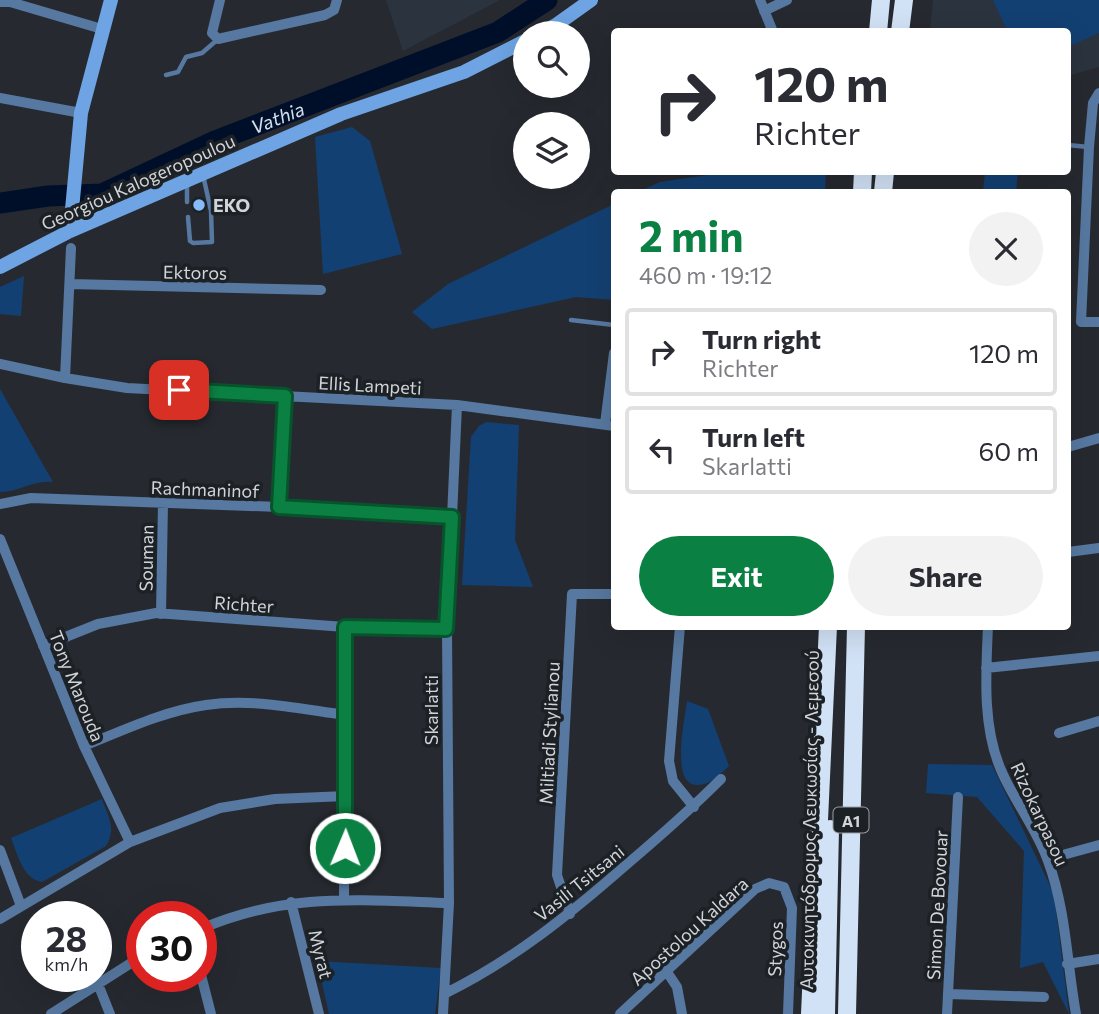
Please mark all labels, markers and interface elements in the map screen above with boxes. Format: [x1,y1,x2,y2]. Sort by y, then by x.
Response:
map controls [513,21,590,189]
button: search [513,21,590,98]
text: 120 m [754,52,888,112]
icon: right [639,56,730,147]
water label: Vathia [247,96,307,138]
button: layers [513,112,590,189]
text: Richter [754,112,860,152]
street label: Georgiou Kalogeropoulou [38,129,238,235]
place label: EKO [213,194,250,216]
marker: EKO [191,197,207,213]
text: 2 min [639,209,744,261]
button: close [969,212,1043,286]
street label: Ektoros [163,260,227,284]
text: 460 m · 19:12 [639,261,772,289]
text: Turn right [702,323,821,354]
icon: right [643,333,681,371]
text: 120 m [969,337,1039,368]
text: Richter [702,354,778,382]
pin [149,360,209,420]
icon: arrive [160,371,198,409]
street label: Ellis Lampeti [318,371,422,399]
text: Turn left [702,421,805,452]
icon: left [643,431,681,469]
text: 60 m [979,435,1039,466]
text: Skarlatti [702,452,792,480]
street label: Rachmaninof [150,476,261,502]
street label: Souman [134,524,158,592]
button: Exit [639,536,834,616]
button: Share [848,536,1043,616]
street label: Richter [213,591,275,617]
street label: Tony Marouda [45,627,109,745]
street label: Αυτοκινητόδρομος Λευκωσίας - Λεμεσού [795,650,823,990]
street label: Miltiadi Stylianou [534,661,564,805]
street label: Skarlatti [420,675,442,745]
street label: Rizokarpasou [1006,759,1074,869]
road number: A1 [834,807,868,832]
position arrow [308,811,382,885]
street label: Simon De Bovouar [922,830,952,980]
street label: Vasili Tsitsani [530,840,628,926]
street label: Apostolou Kaldara [626,872,752,990]
speed limit sign: 30 [126,901,217,992]
text: 28 [46,916,87,959]
street label: Stygos [763,921,787,977]
street label: Myrat [304,927,338,981]
text: km/h [45,953,88,975]

